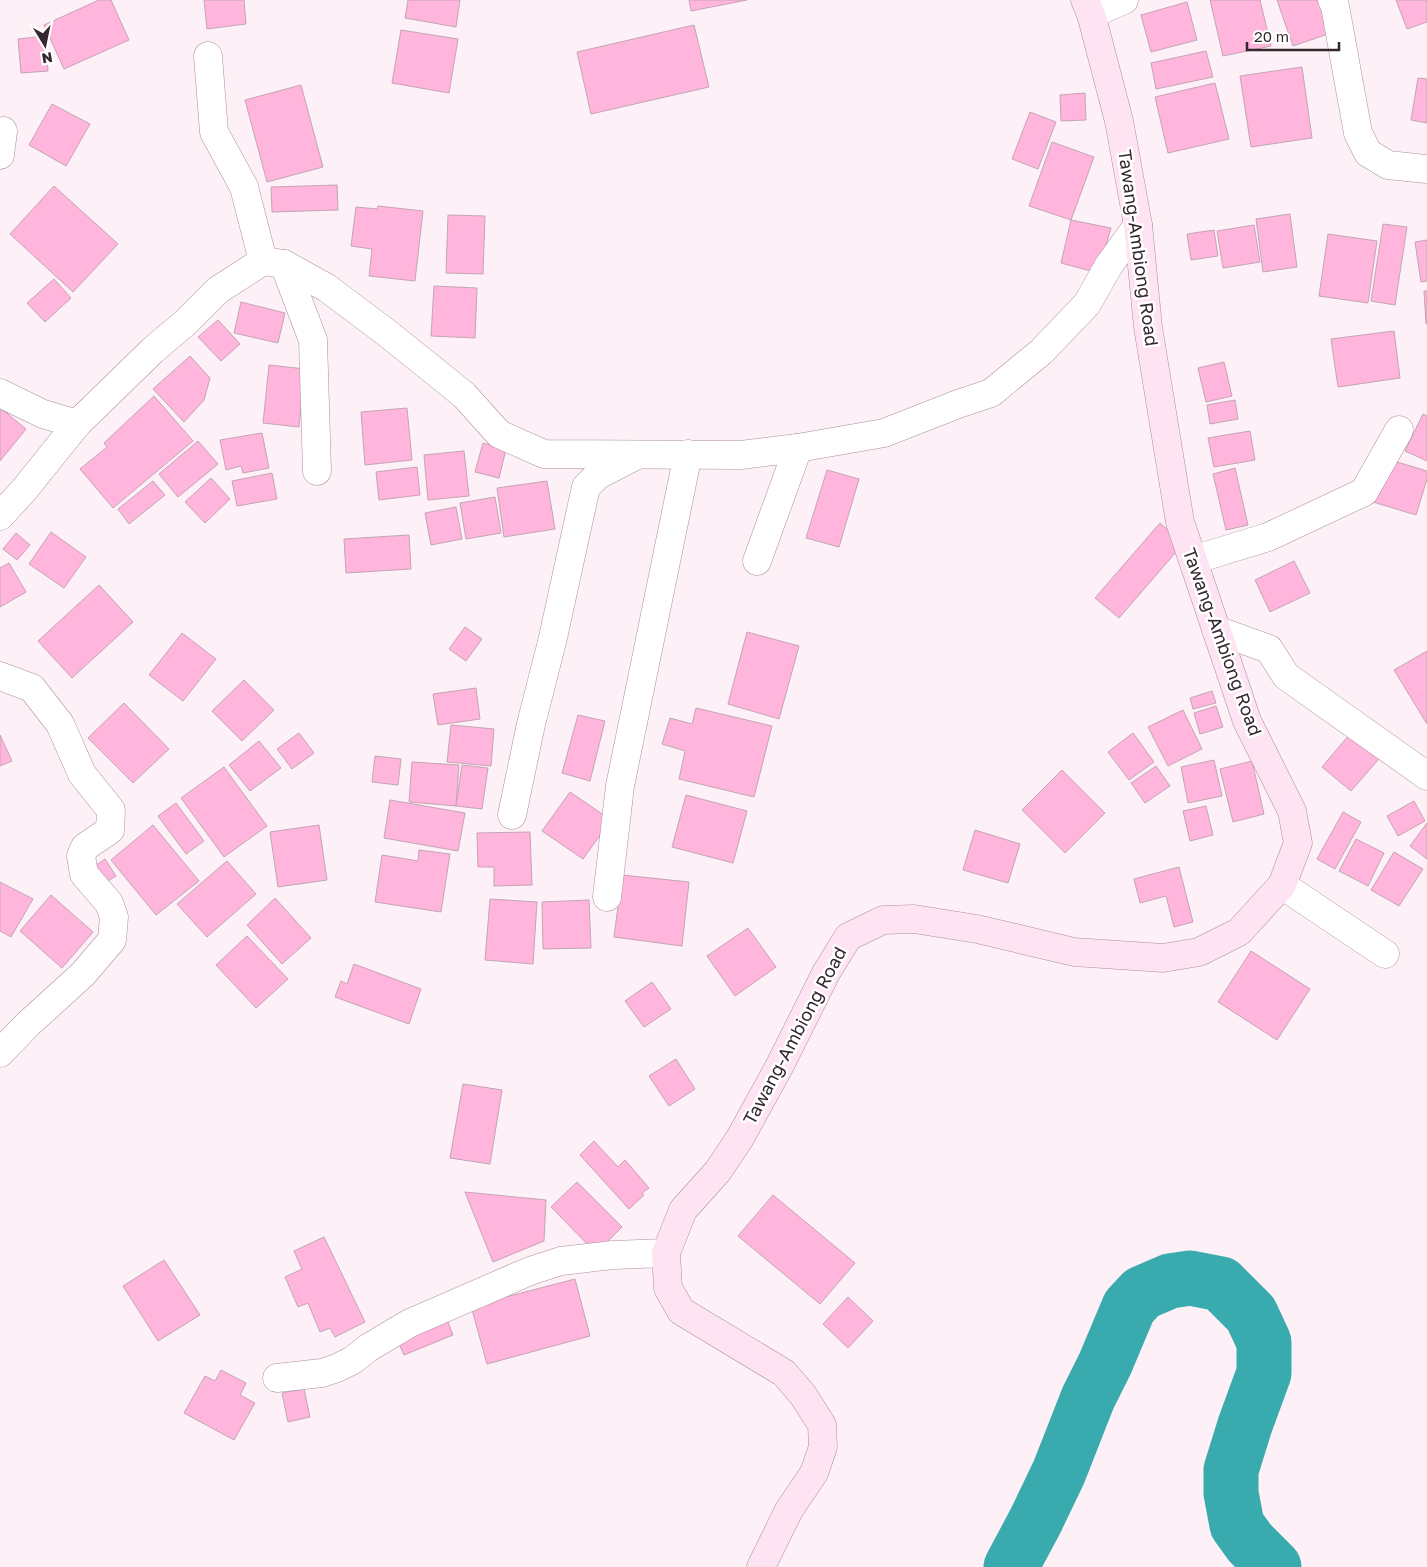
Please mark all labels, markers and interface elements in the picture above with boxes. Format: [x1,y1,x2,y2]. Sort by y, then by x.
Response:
north arrow [20,20,70,70]
scale bar [1247,20,1340,52]
text: 20 m [1254,27,1289,45]
text: N [41,49,54,68]
street label: Tawang-Ambiong Road [1114,148,1164,348]
street label: Tawang-Ambiong Road [1179,545,1267,739]
street label: Tawang-Ambiong Road [738,943,850,1128]

